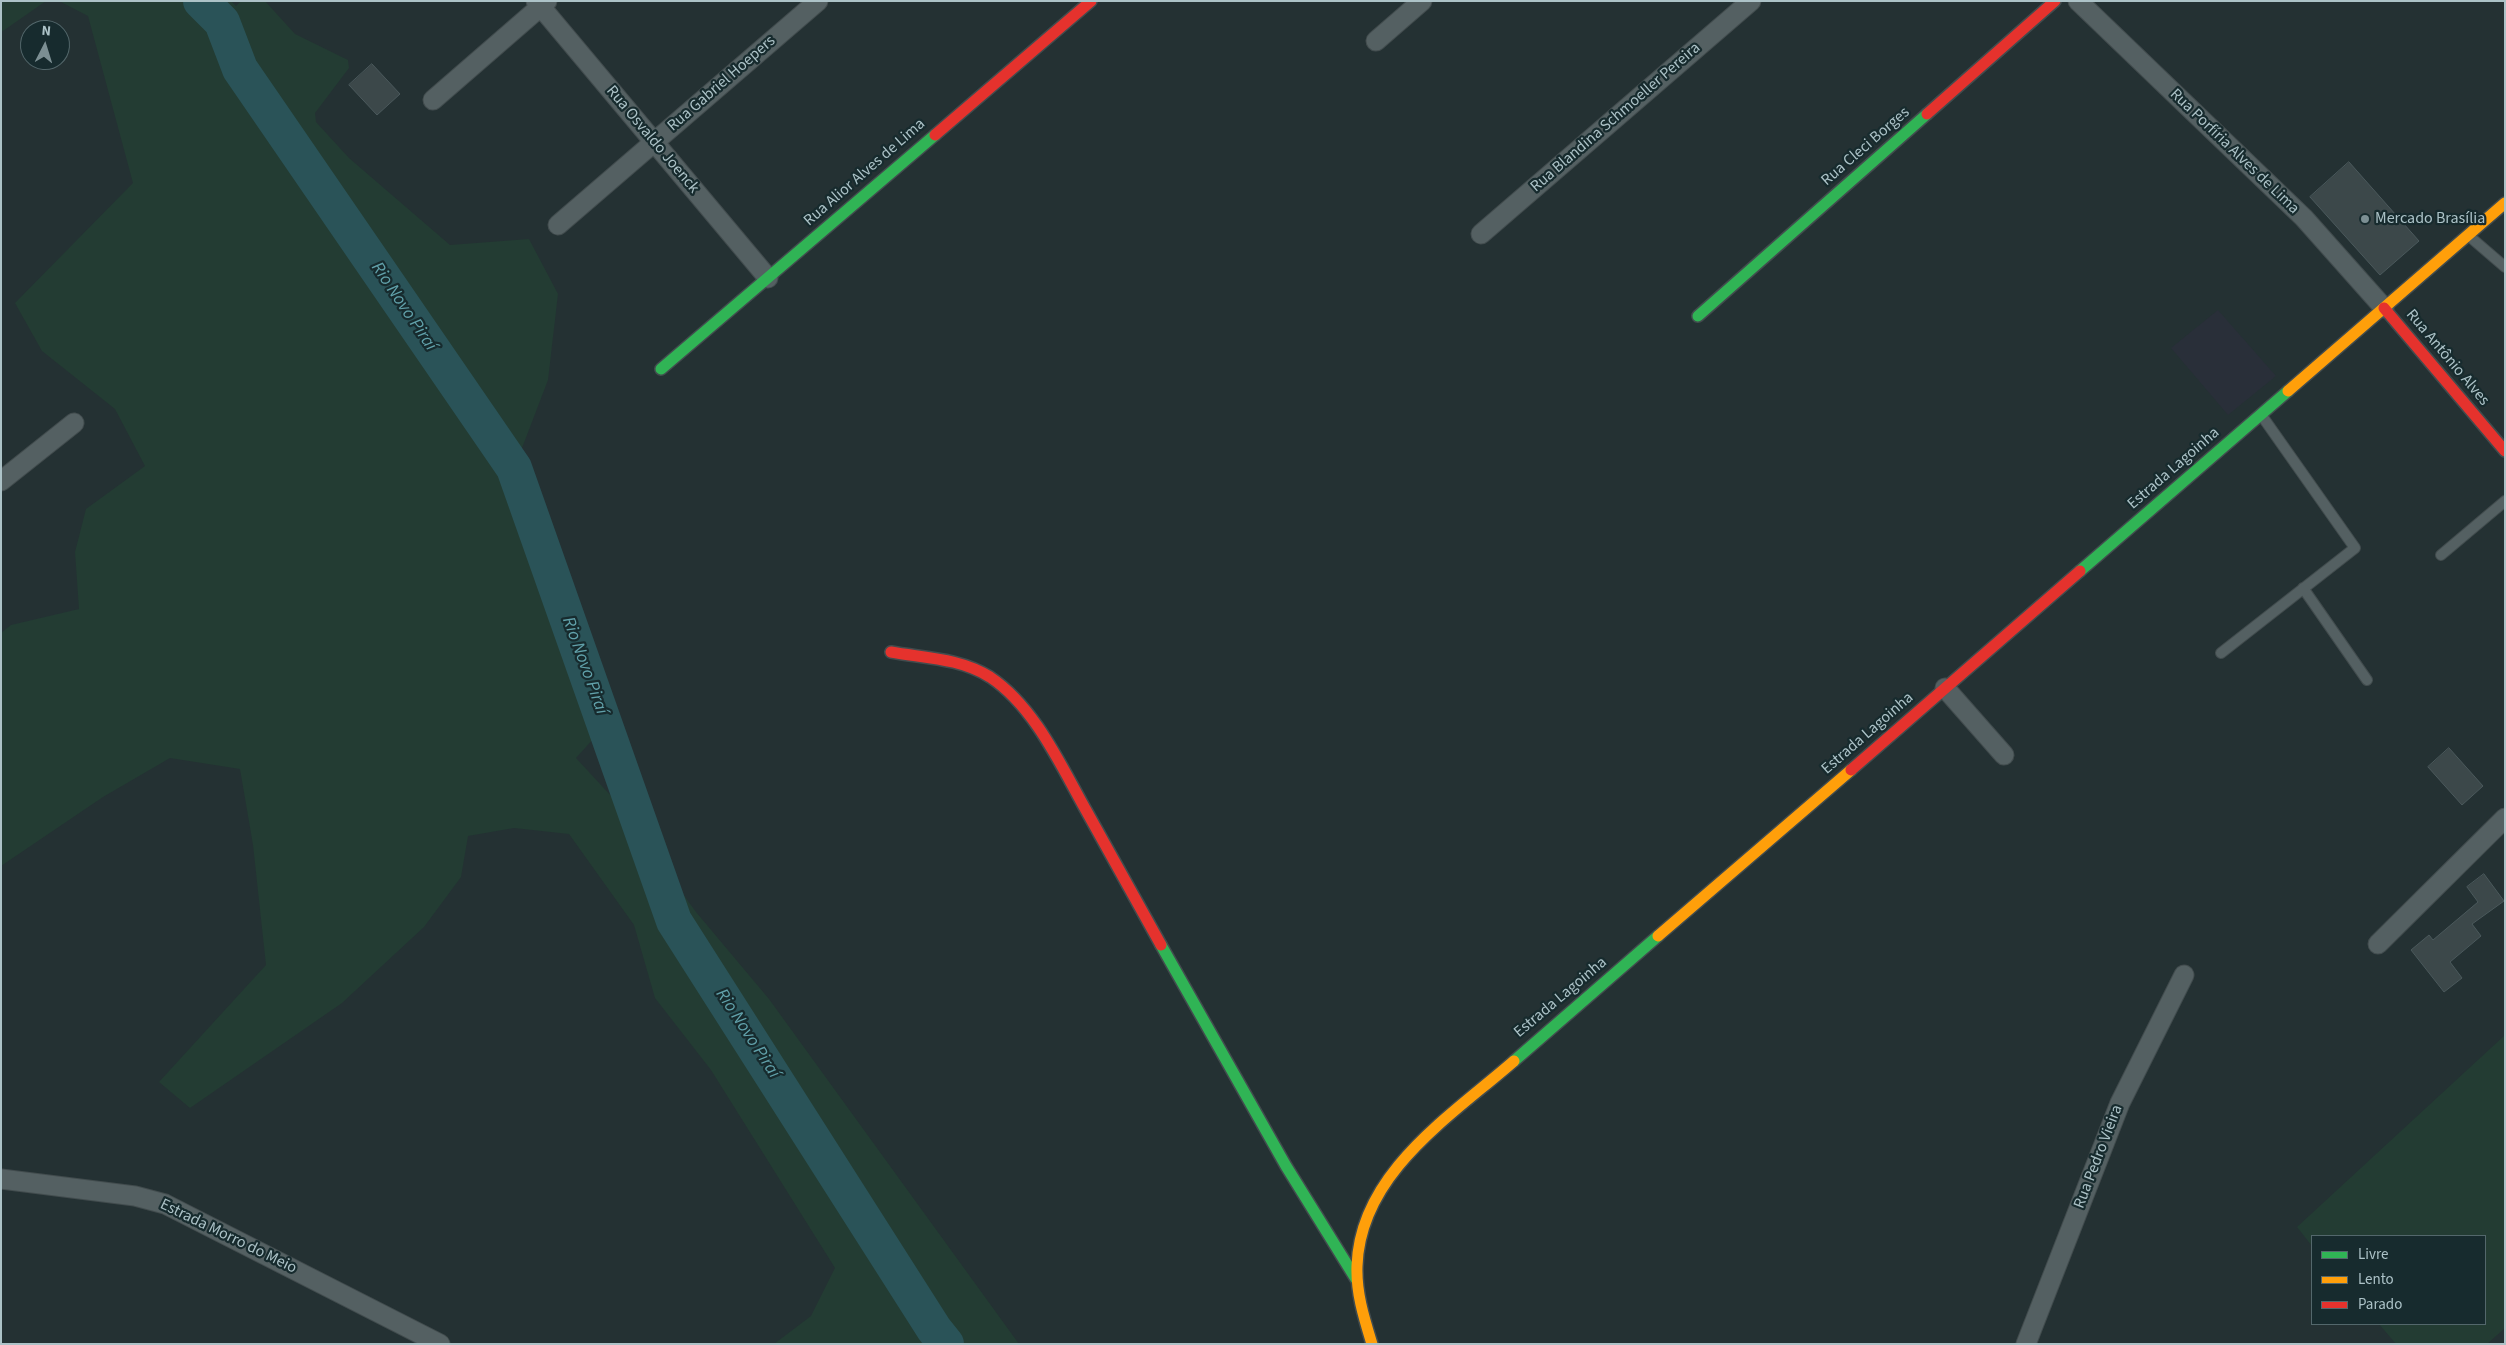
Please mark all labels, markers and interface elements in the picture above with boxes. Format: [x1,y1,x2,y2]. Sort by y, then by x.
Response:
north arrow [20,20,70,70]
text: N [41,21,52,41]
street label: Rua Gabriel Hoepers [664,32,780,136]
street label: Rua Blandina Schmoeller Pereira [1527,39,1705,197]
street label: Rua Osvaldo Joenck [601,82,703,198]
street label: Rua Porfíria Alves de Lima [2165,85,2303,219]
street label: Rua Cleci Borges [1818,103,1914,191]
street label: Rua Alior Alves de Lima [800,115,930,231]
place label: Mercado Brasília [2375,209,2485,229]
marker: Mercado Brasília [2359,213,2371,225]
water label: Rio Novo Piraí [365,259,441,355]
street label: Rua Antônio Alves [2401,306,2493,410]
street label: Estrada Lagoinha [2124,424,2224,514]
water label: Rio Novo Piraí [556,614,612,718]
street label: Estrada Lagoinha [1818,689,1918,779]
street label: Estrada Lagoinha [1511,954,1611,1042]
water label: Rio Novo Piraí [710,985,784,1083]
street label: Rua Pedro Vieira [2070,1103,2128,1211]
street label: Estrada Morro do Meio [157,1196,299,1278]
legend [2311,1235,2486,1325]
text: Livre [2358,1244,2388,1265]
text: Lento [2358,1269,2394,1290]
text: Parado [2358,1294,2402,1315]

